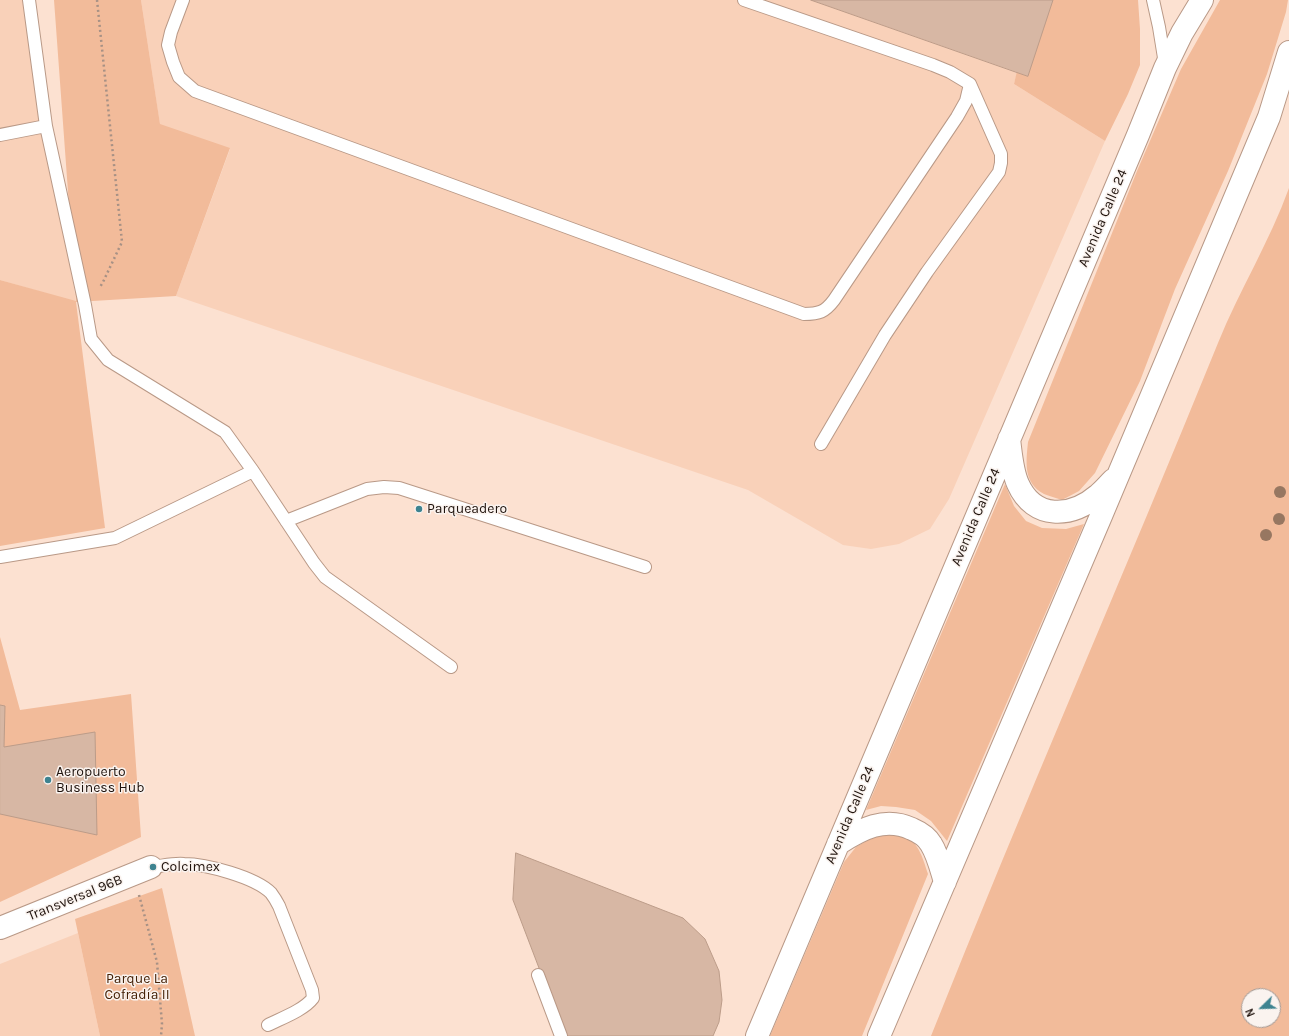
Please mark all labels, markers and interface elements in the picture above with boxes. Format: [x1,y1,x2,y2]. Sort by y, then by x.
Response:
street label: Avenida Calle 24 [1075,167,1131,269]
street label: Avenida Calle 24 [948,466,1004,568]
place label: Parqueadero [427,501,507,517]
marker: Parqueadero [414,504,424,514]
place label: Aeropuerto Business Hub [56,764,145,796]
street label: Avenida Calle 24 [822,764,878,866]
marker: Aeropuerto Business Hub [43,775,53,785]
place label: Colcimex [161,859,220,875]
marker: Colcimex [148,862,158,872]
street label: Transversal 96B [25,871,125,925]
park label: Parque La Cofradía II [104,971,170,1004]
north arrow [1241,988,1281,1028]
text: N [1243,1006,1258,1019]

